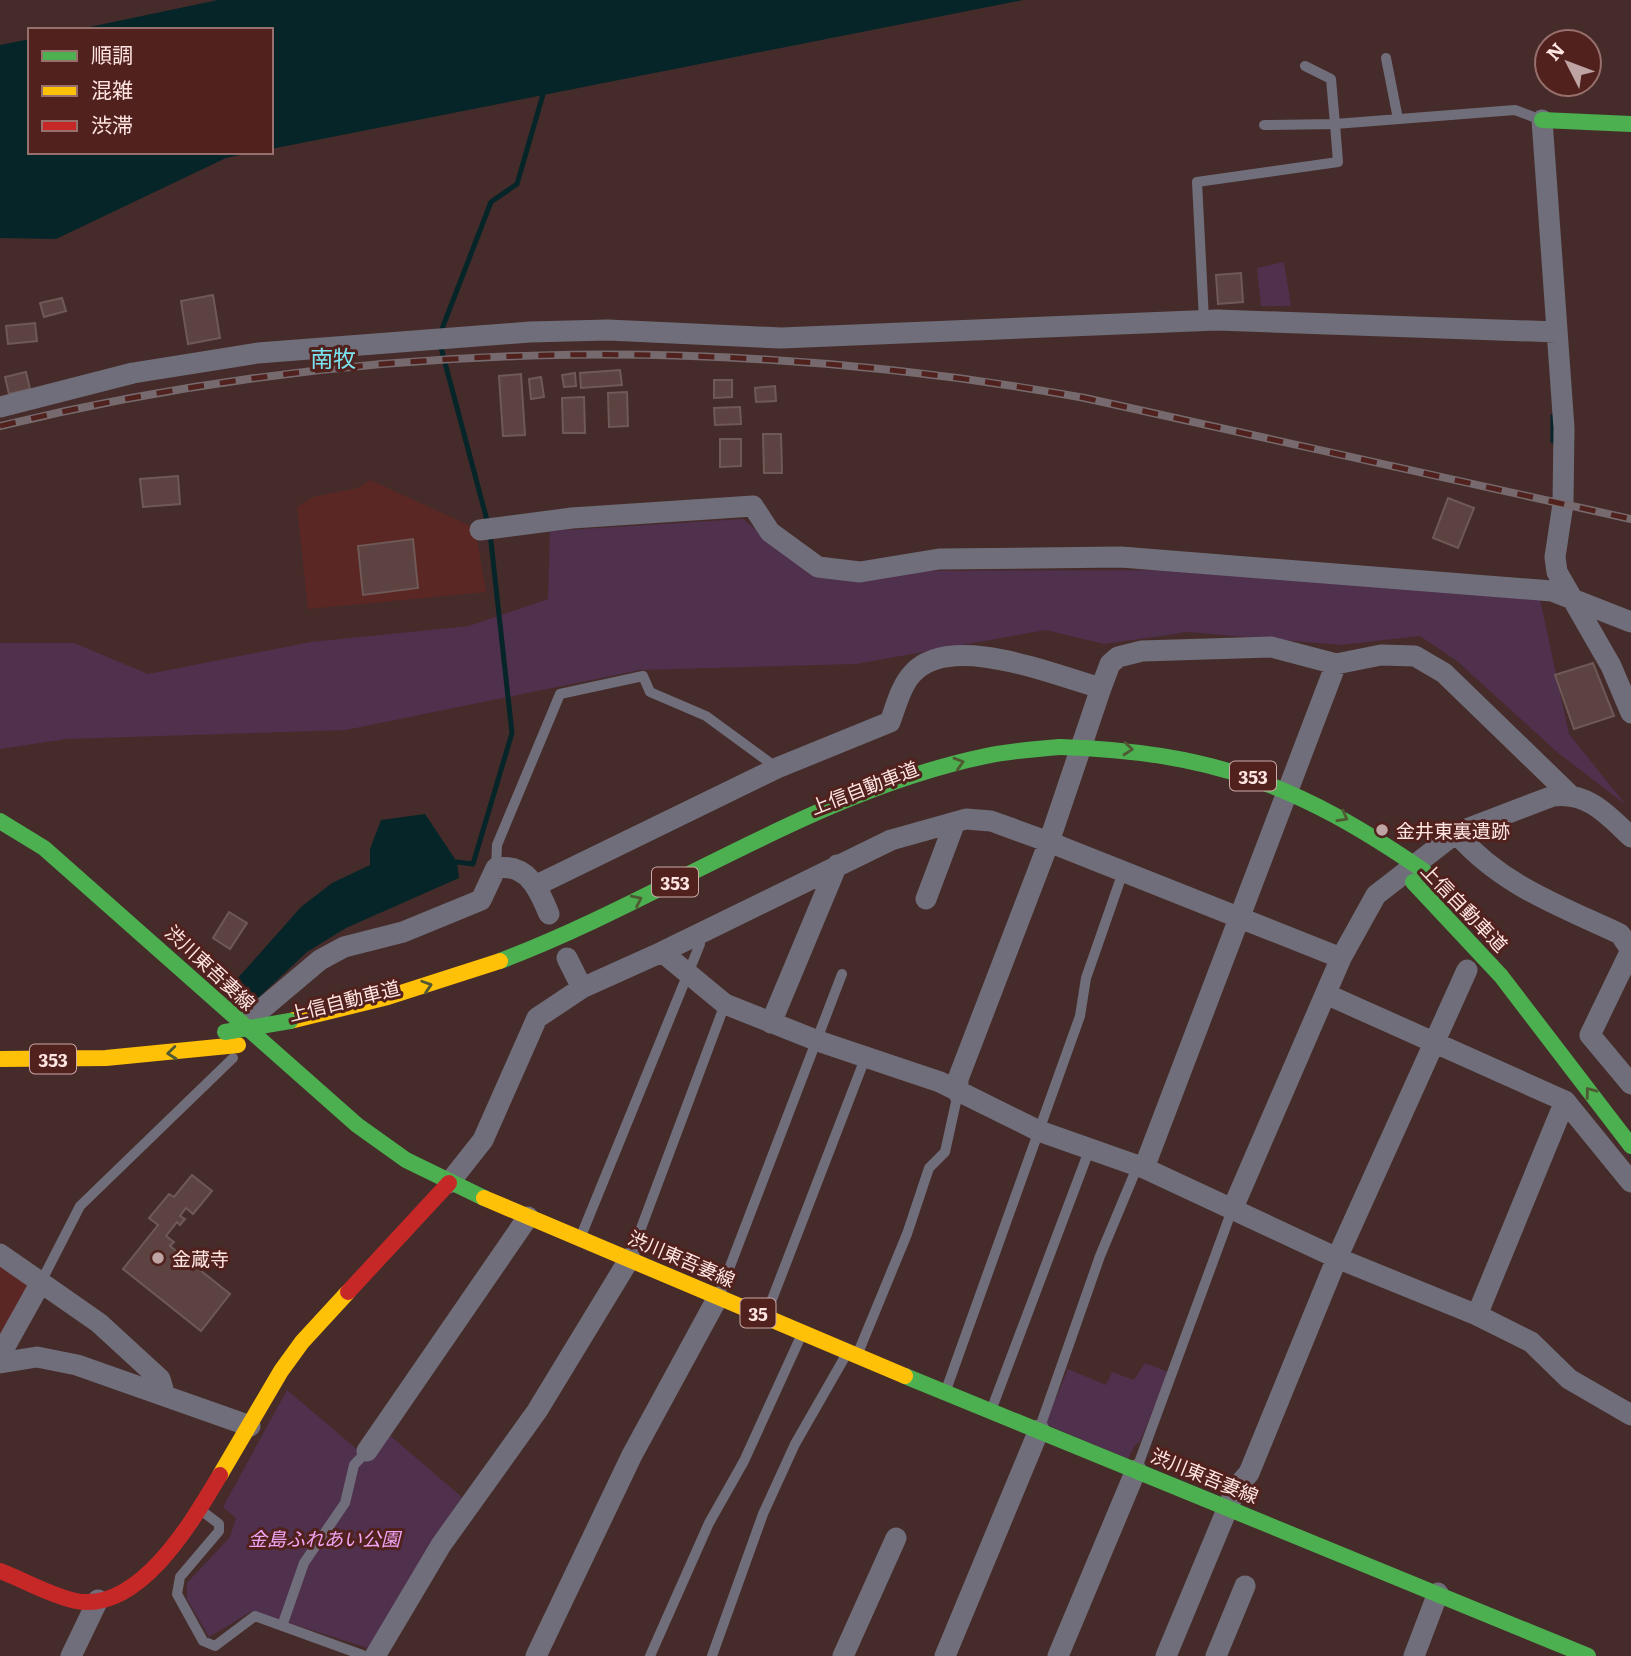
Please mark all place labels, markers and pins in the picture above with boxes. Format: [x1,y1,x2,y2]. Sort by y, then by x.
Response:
place label: 金井東裏遺跡 [1396,816,1510,844]
marker: 金井東裏遺跡 [1374,822,1390,838]
place label: 金蔵寺 [172,1244,229,1272]
marker: 金蔵寺 [150,1250,166,1266]

